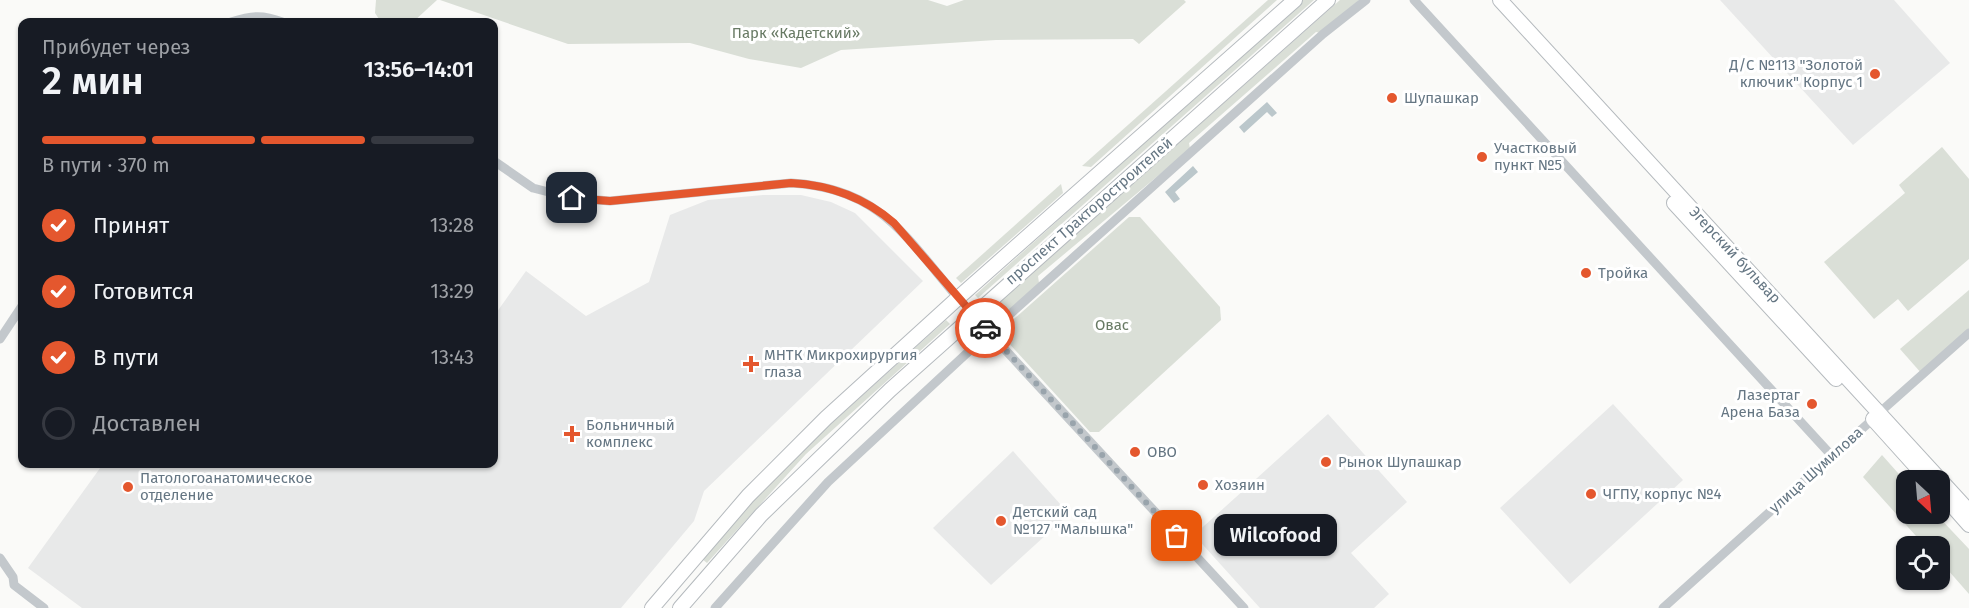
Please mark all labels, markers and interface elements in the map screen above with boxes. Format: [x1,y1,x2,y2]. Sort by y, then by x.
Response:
park label: Парк «Кадетский» [732,24,860,42]
text: Прибудет через [42,35,191,59]
text: 13:56–14:01 [364,56,474,83]
place label: Д/С №113 "Золотой ключик" Корпус 1 [1728,56,1863,91]
text: 2 мин [42,58,144,104]
marker: Д/С №113 "Золотой ключик" Корпус 1 [1868,67,1882,81]
place label: Шупашкар [1404,89,1479,107]
marker: Шупашкар [1385,91,1399,105]
street label: проспект Тракторостроителей [1002,134,1176,288]
place label: Участковый пункт №5 [1494,139,1577,174]
marker: Участковый пункт №5 [1475,150,1489,164]
text: В пути · 370 m [42,153,170,177]
pin [546,172,597,223]
icon: home [555,181,588,214]
street label: Эгерский бульвар [1686,203,1784,307]
icon: check [42,209,75,242]
text: Принят [93,212,169,239]
text: 13:28 [430,213,474,237]
place label: Тройка [1598,264,1648,282]
marker: Тройка [1579,266,1593,280]
icon: check [42,275,75,308]
text: Готовится [93,278,194,305]
text: 13:29 [430,279,474,303]
courier [955,298,1015,358]
icon: car [969,312,1002,345]
park label: Овас [1095,316,1129,334]
icon: check [42,341,75,374]
text: В пути [93,344,159,371]
text: 13:43 [430,345,474,369]
place label: МНТК Микрохирургия глаза [764,346,918,381]
marker: МНТК Микрохирургия глаза [742,355,760,373]
place label: Лазертаг Арена База [1721,386,1801,421]
marker: Лазертаг Арена База [1805,397,1819,411]
text: Доставлен [93,410,201,437]
place label: Больничный комплекс [586,416,675,451]
street label: улица Шумилова [1765,423,1867,517]
marker: Больничный комплекс [563,425,581,443]
place label: ОВО [1147,443,1177,461]
marker: ОВО [1128,445,1142,459]
place label: Рынок Шупашкар [1338,453,1462,471]
marker: Рынок Шупашкар [1319,455,1333,469]
place label: Патологоанатомическое отделение [140,469,312,504]
north arrow [1896,470,1950,524]
map controls [1896,470,1950,590]
place label: Хозяин [1215,476,1265,494]
marker: Хозяин [1196,478,1210,492]
marker: Патологоанатомическое отделение [121,480,135,494]
place label: ЧГПУ, корпус №4 [1603,485,1722,503]
marker: ЧГПУ, корпус №4 [1584,487,1598,501]
place label: Детский сад №127 "Малышка" [1012,503,1133,538]
pin [1151,510,1202,561]
marker: Детский сад №127 "Малышка" [994,514,1008,528]
callout: Wilcofood [1213,515,1336,557]
icon: bag [1160,519,1193,552]
text: Wilcofood [1230,523,1321,547]
button: locate [1896,536,1950,590]

